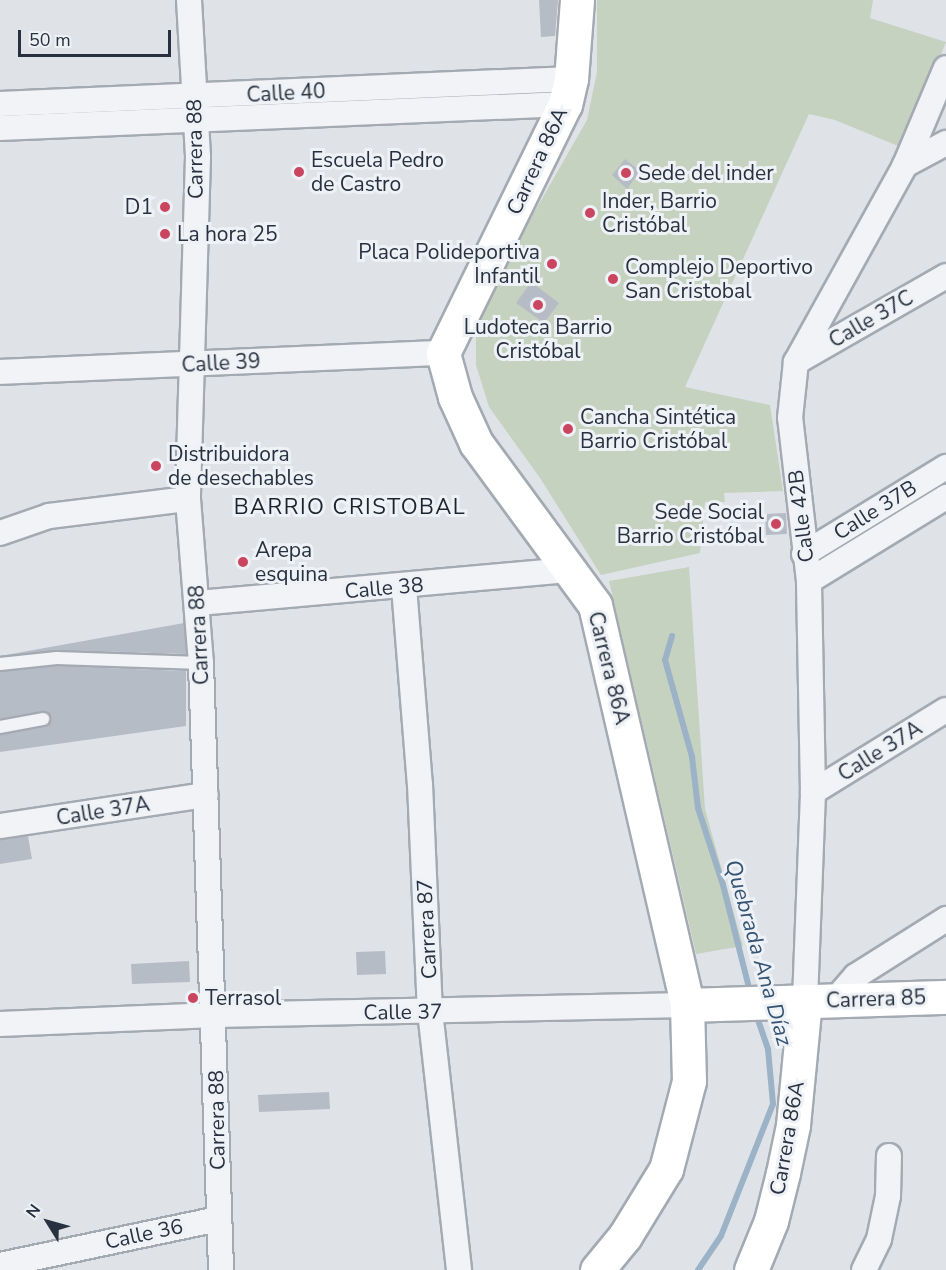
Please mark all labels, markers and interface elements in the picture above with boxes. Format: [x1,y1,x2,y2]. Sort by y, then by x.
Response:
scale bar [21,18,174,56]
text: 50 m [29,28,71,52]
street label: Calle 40 [246,78,326,108]
street label: Carrera 88 [182,99,208,199]
street label: Carrera 86A [501,103,573,219]
place label: Escuela Pedro de Castro [311,147,444,197]
place label: Sede del inder [638,160,774,186]
marker: Escuela Pedro de Castro [292,165,306,179]
marker: Sede del inder [619,166,633,180]
place label: Inder, Barrio Cristóbal [602,188,717,238]
place label: D1 [125,194,153,220]
marker: D1 [158,200,172,214]
marker: Inder, Barrio Cristóbal [583,206,597,220]
place label: La hora 25 [177,221,278,247]
marker: La hora 25 [158,227,172,241]
place label: Placa Polideportiva Infantil [358,239,540,289]
place label: Complejo Deportivo San Cristobal [625,254,813,304]
marker: Placa Polideportiva Infantil [545,257,559,271]
marker: Complejo Deportivo San Cristobal [606,272,620,286]
street label: Calle 37C [824,285,918,353]
marker: Ludoteca Barrio Cristóbal [531,298,545,312]
place label: Ludoteca Barrio Cristóbal [464,314,612,364]
street label: Calle 39 [181,348,261,378]
place label: Cancha Sintética Barrio Cristóbal [580,404,736,454]
marker: Cancha Sintética Barrio Cristóbal [561,422,575,436]
place label: Distribuidora de desechables [168,441,314,491]
marker: Distribuidora de desechables [149,459,163,473]
street label: Calle 42B [783,468,819,564]
street label: Calle 37B [829,475,921,545]
district label: BARRIO CRISTOBAL [234,495,466,521]
place label: Sede Social Barrio Cristóbal [617,499,764,549]
marker: Sede Social Barrio Cristóbal [769,517,783,531]
place label: Arepa esquina [255,537,328,587]
marker: Arepa esquina [236,555,250,569]
street label: Calle 38 [344,572,424,604]
street label: Carrera 88 [184,584,214,686]
street label: Carrera 86A [583,609,635,727]
street label: Calle 37A [833,715,927,787]
street label: Calle 37A [54,791,152,831]
water label: Quebrada Ana Díaz [719,857,797,1049]
street label: Carrera 87 [412,878,442,980]
place label: Terrasol [205,985,281,1011]
street label: Carrera 85 [826,985,926,1013]
marker: Terrasol [186,991,200,1005]
street label: Calle 37 [363,999,443,1025]
street label: Carrera 88 [204,1070,230,1170]
street label: Carrera 86A [765,1079,809,1197]
north arrow [18,1192,78,1252]
text: N [21,1200,46,1223]
street label: Calle 36 [103,1213,185,1255]

